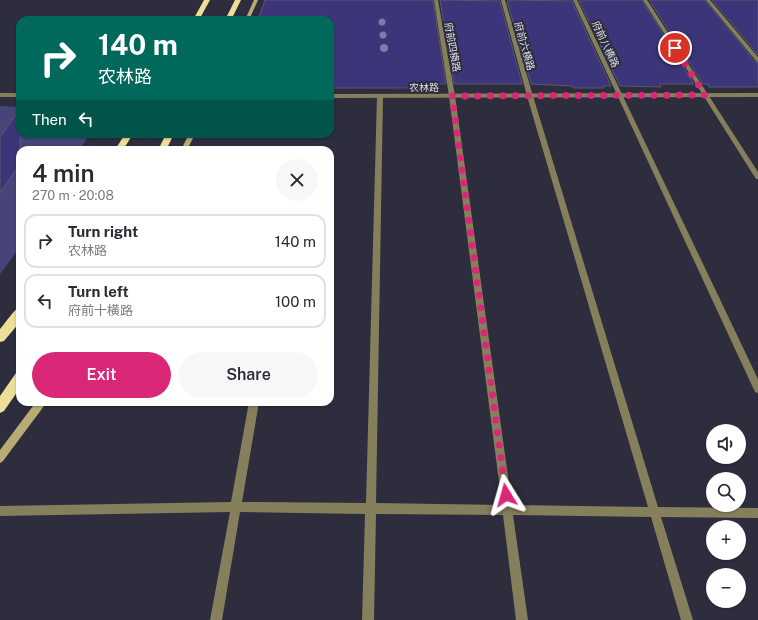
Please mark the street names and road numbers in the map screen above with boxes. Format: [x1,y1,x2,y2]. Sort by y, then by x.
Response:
street label: 府前八横路 [590,19,622,69]
street label: 府前六横路 [512,20,538,72]
street label: 府前四横路 [443,21,463,73]
street label: 农林路 [409,81,439,93]

